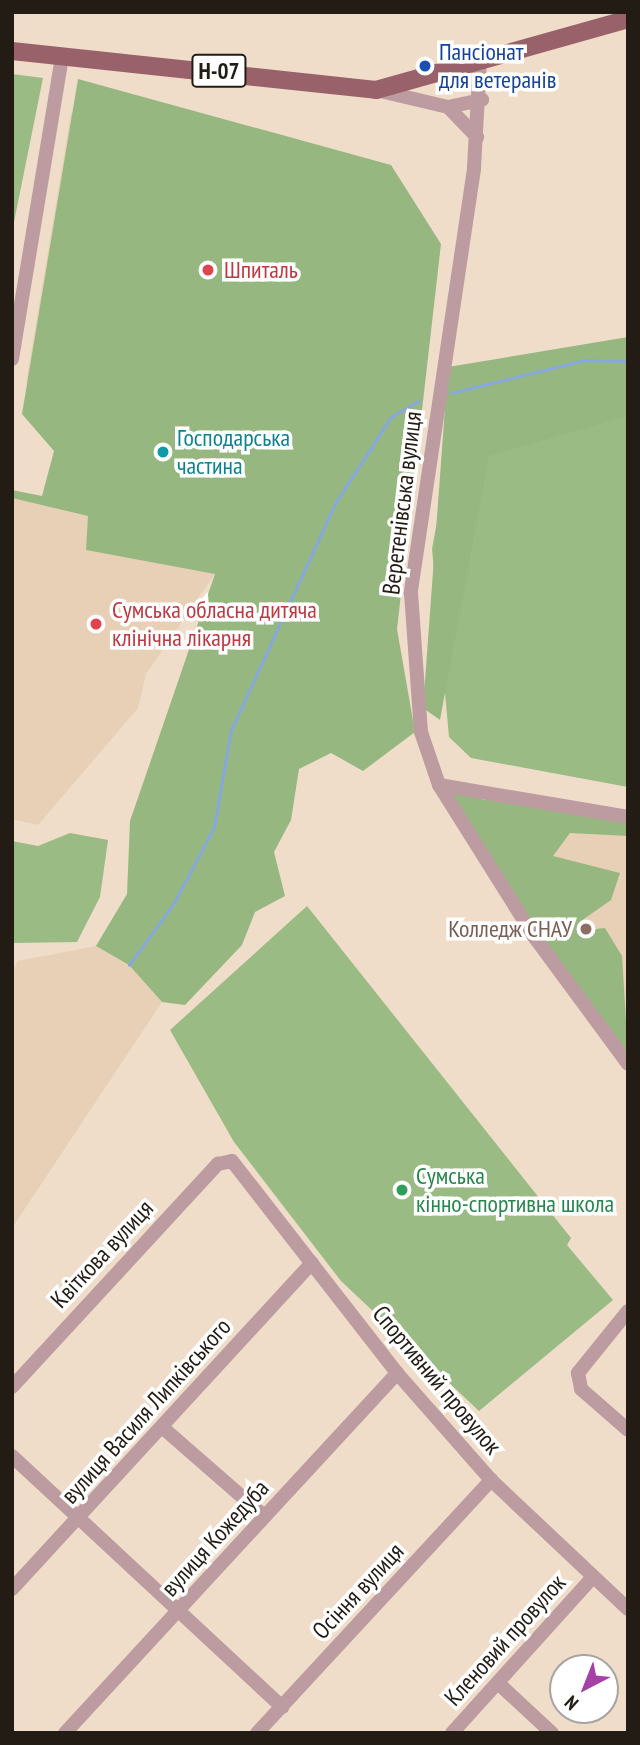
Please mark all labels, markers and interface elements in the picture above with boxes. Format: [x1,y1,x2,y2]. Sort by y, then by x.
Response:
place label: Пансіонат для ветеранів [439,38,556,94]
road number: Н-07 [191,52,247,90]
marker: Пансіонат для ветеранів [417,58,433,74]
place label: Шпиталь [224,256,298,284]
marker: Шпиталь [198,260,218,280]
street label: Веретенівська вулиця [376,410,428,596]
place label: Господарська частина [177,424,290,480]
marker: Господарська частина [155,444,171,460]
place label: Сумська обласна дитяча клінічна лікарня [112,596,317,652]
marker: Сумська обласна дитяча клінічна лікарня [86,614,106,634]
place label: Колледж СНАУ [448,915,572,943]
marker: Колледж СНАУ [578,921,594,937]
place label: Сумська кінно-спортивна школа [416,1162,614,1218]
marker: Сумська кінно-спортивна школа [394,1182,410,1198]
street label: Квіткова вулиця [45,1194,159,1314]
street label: Спортивний провулок [366,1300,508,1460]
street label: вулиця Василя Липківського [55,1313,237,1509]
street label: вулиця Кожедуба [155,1474,275,1602]
street label: Осіння вулиця [306,1537,410,1645]
street label: Кленовий провулок [438,1568,572,1712]
north arrow [549,1654,619,1724]
text: N [559,1691,583,1715]

